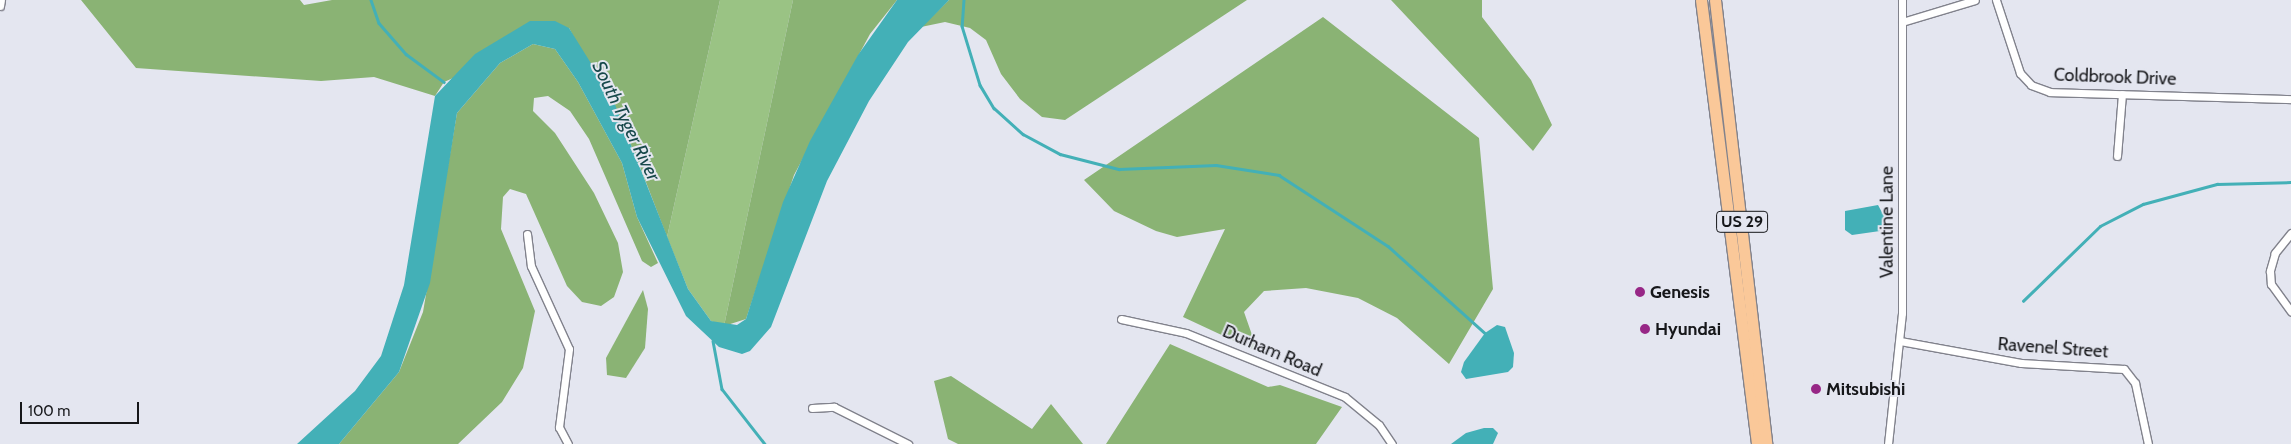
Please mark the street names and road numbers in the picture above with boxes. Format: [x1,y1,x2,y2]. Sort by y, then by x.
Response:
street label: Coldbrook Drive [2053,64,2177,90]
street label: Valentine Lane [1876,166,1898,278]
road number: US 29 [1716,208,1768,236]
street label: Durham Road [1219,320,1325,382]
street label: Ravenel Street [1997,333,2109,363]

